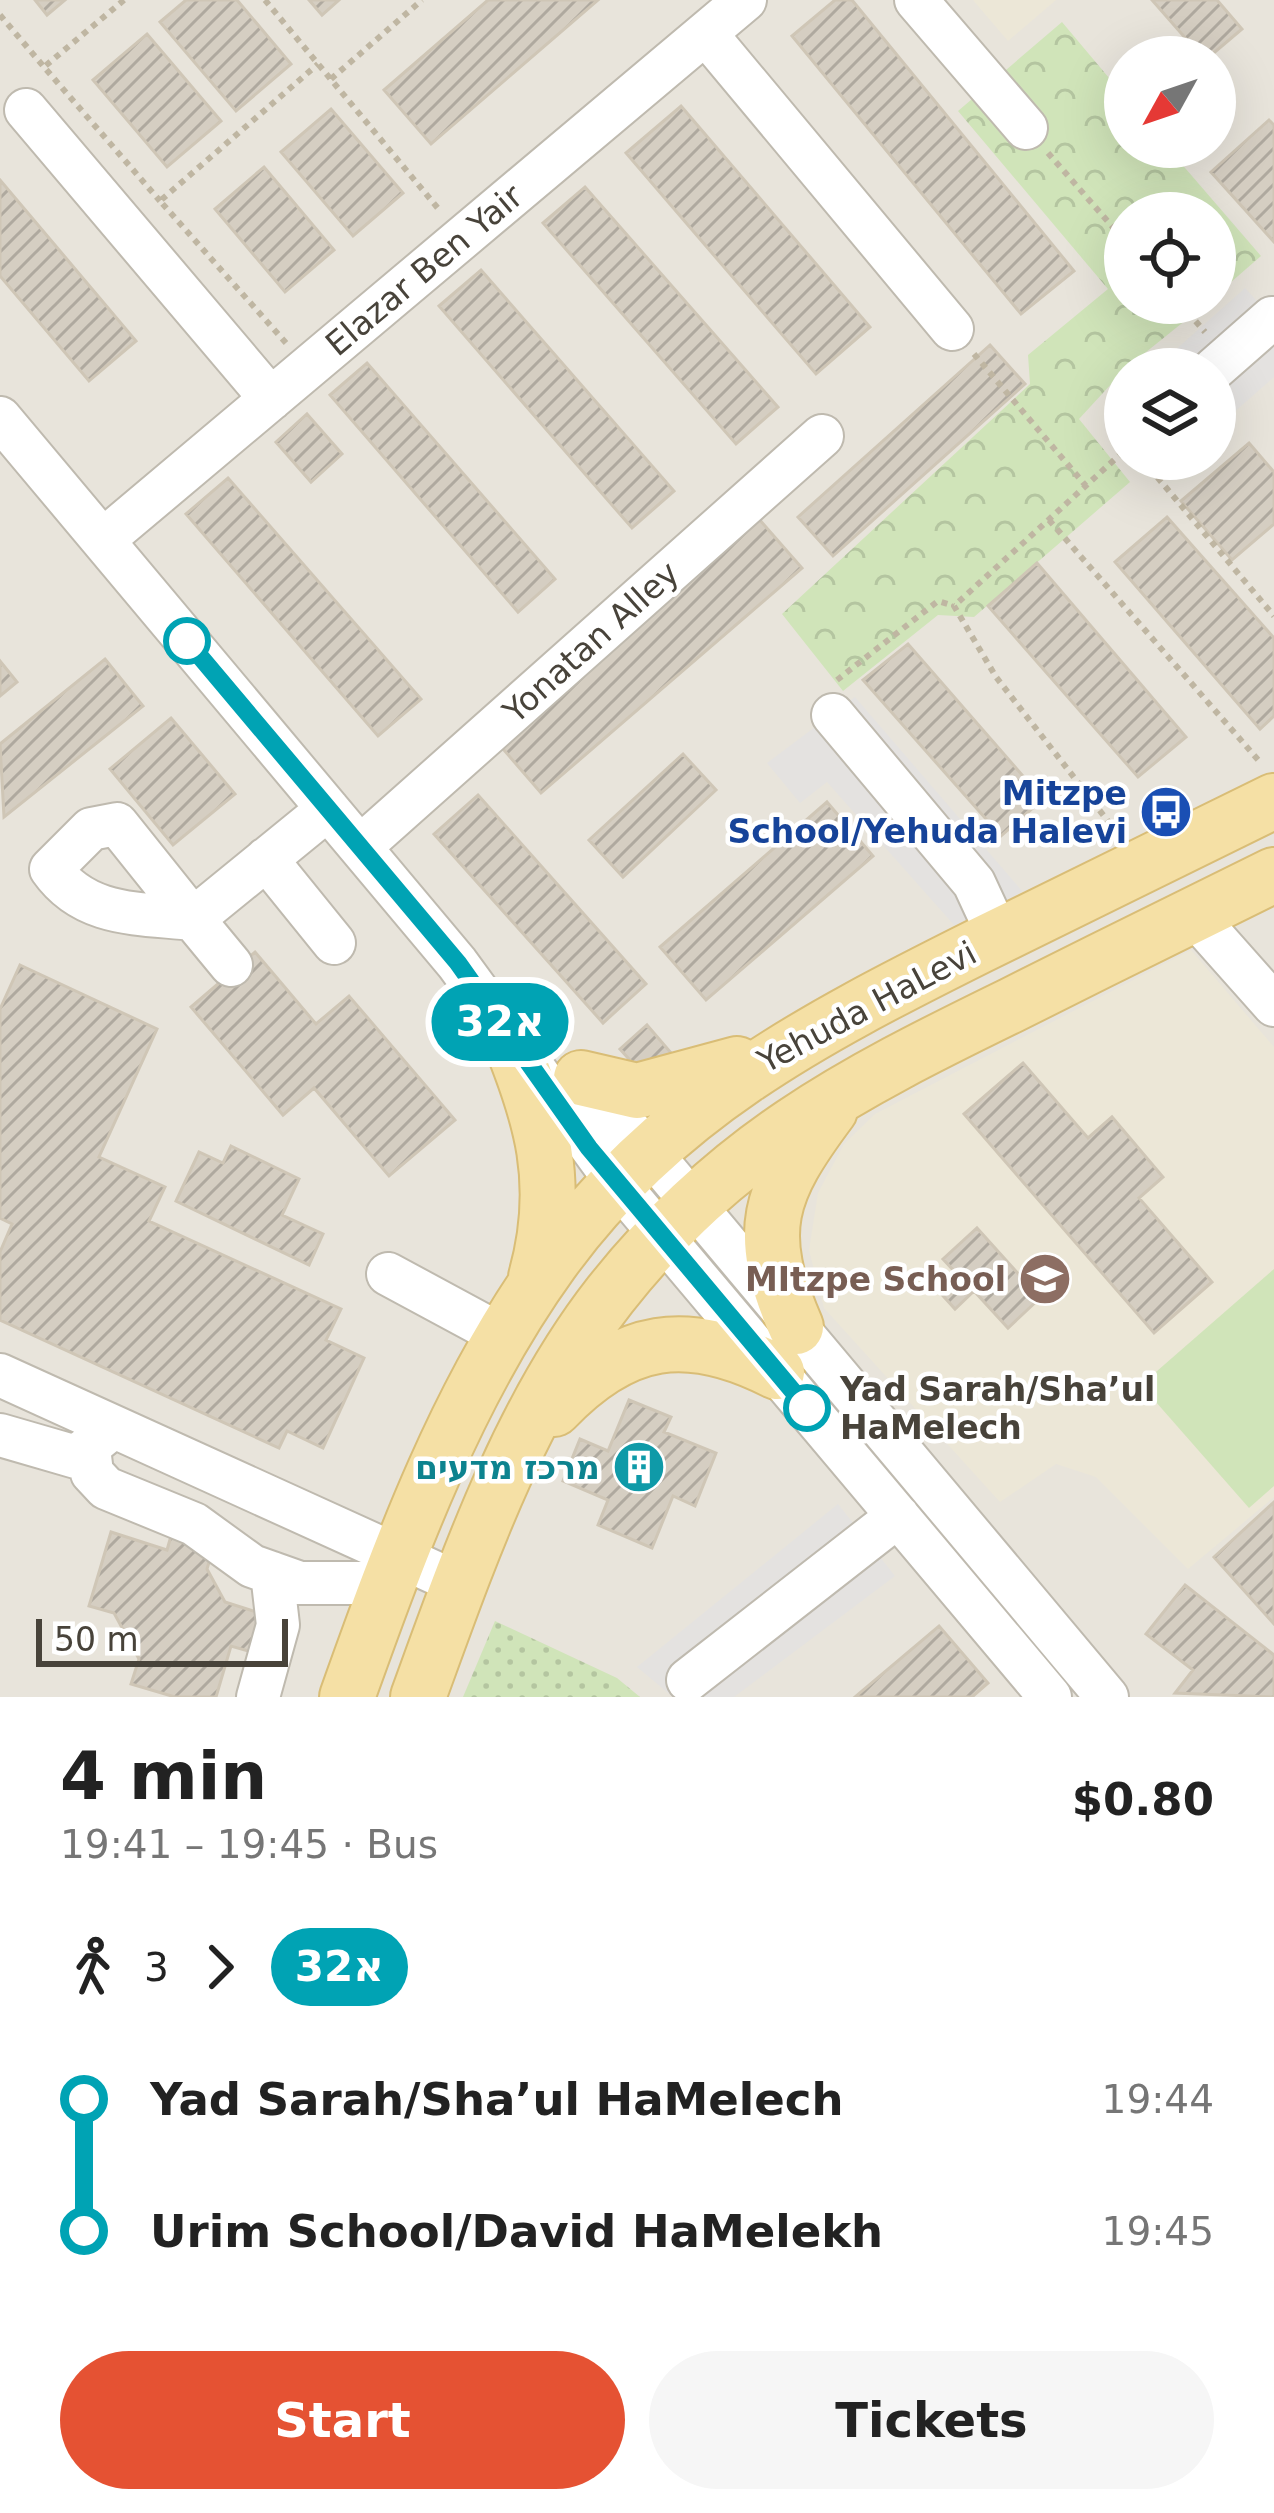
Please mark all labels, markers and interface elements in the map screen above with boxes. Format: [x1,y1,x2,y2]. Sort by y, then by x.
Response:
north arrow [1104,36,1236,168]
map controls [1104,36,1236,480]
street label: Elazar Ben Yair [318,176,531,364]
button: locate [1104,192,1236,324]
button: layers [1104,348,1236,480]
street label: Yonatan Alley [495,553,687,732]
unlabelled marker [165,619,209,663]
place label: Mitzpe School/Yehuda Halevi [727,774,1127,851]
bus stop icon: Mitzpe School/Yehuda Halevi [1138,784,1194,840]
street label: Yehuda HaLevi [750,933,983,1081]
line badge: 32א [431,983,569,1061]
text: 32א [455,997,545,1046]
school or university icon: MItzpe School [1017,1251,1073,1307]
place label: MItzpe School [745,1260,1006,1299]
place label: Yad Sarah/Sha’ul HaMelech [839,1370,1155,1447]
marker: Yad Sarah/Sha’ul HaMelech [785,1386,829,1430]
building icon: מרכז מדעים [611,1439,667,1495]
place label: מרכז מדעים [415,1448,600,1487]
scale bar [36,1613,288,1666]
text: 50 m [54,1620,139,1659]
text: 4 min [60,1738,267,1815]
text: $0.80 [1072,1773,1214,1826]
text: 19:41 – 19:45 · Bus [60,1822,438,1867]
icon: walk [60,1934,126,2000]
icon: forward [187,1934,253,2000]
text: 32א [295,1942,384,1991]
text: 3 [144,1945,169,1990]
text: Yad Sarah/Sha’ul HaMelech [150,2073,844,2126]
text: 19:44 [1102,2077,1214,2122]
text: Urim School/David HaMelekh [150,2205,883,2258]
text: 19:45 [1102,2209,1214,2254]
button: Start [60,2351,625,2489]
button: Tickets [649,2351,1214,2489]

